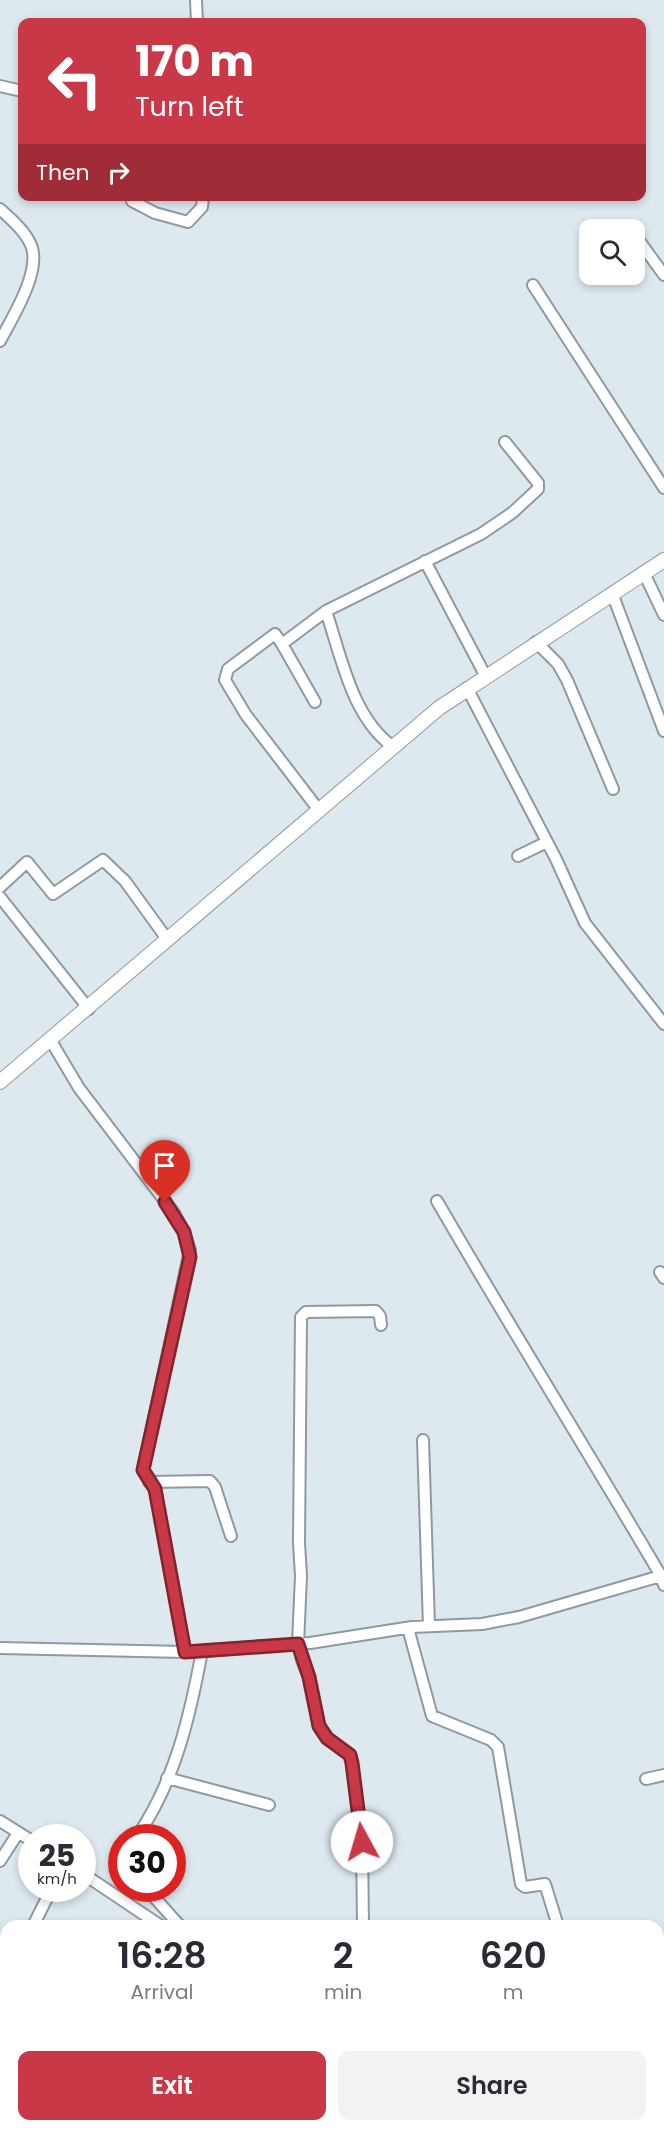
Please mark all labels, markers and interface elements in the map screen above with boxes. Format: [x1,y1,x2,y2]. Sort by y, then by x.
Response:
text: 170 m [135,32,254,91]
icon: left [36,42,114,120]
text: Turn left [135,88,244,125]
icon: right [102,156,135,189]
text: Then [36,157,90,188]
map controls [579,219,645,285]
button: search [579,219,645,285]
pin [139,1140,190,1202]
icon: arrive [148,1149,181,1182]
position arrow [330,1810,394,1874]
speed limit sign: 30 [108,1824,186,1902]
text: 25 [39,1834,75,1877]
text: km/h [37,1868,77,1889]
text: 16:28 [117,1930,207,1981]
text: 2 [333,1930,354,1981]
text: 620 [480,1930,547,1981]
text: Arrival [131,1978,194,2006]
text: min [324,1978,362,2006]
text: m [503,1978,523,2006]
button: Exit [18,2051,326,2120]
button: Share [338,2051,646,2120]

